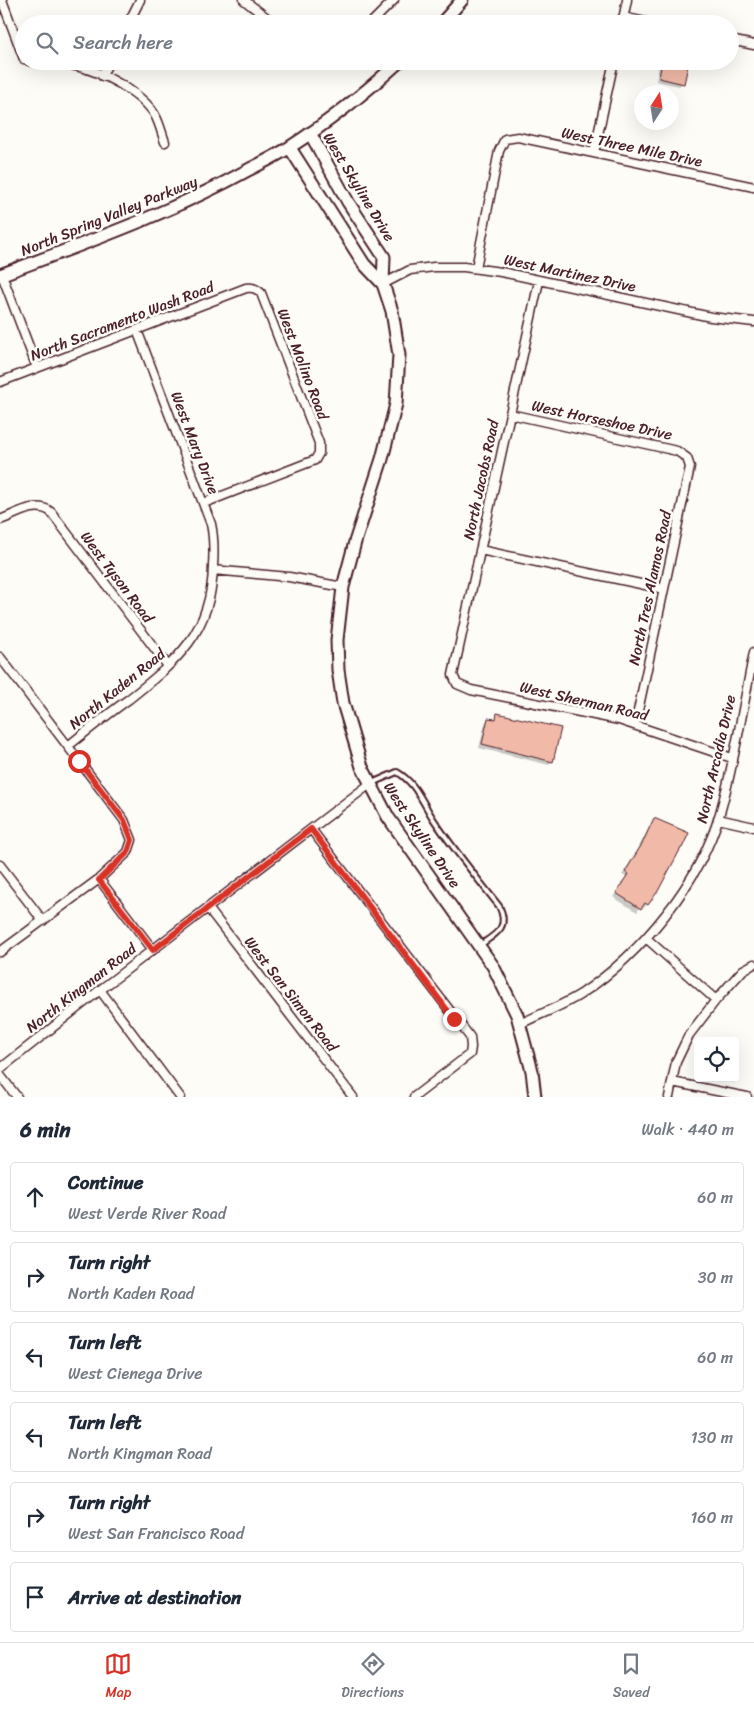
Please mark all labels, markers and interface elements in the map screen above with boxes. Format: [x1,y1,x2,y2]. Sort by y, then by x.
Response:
search box [15,15,739,70]
text: Search here [73,26,173,59]
icon: search [33,29,61,57]
north arrow [634,85,679,130]
street label: West Three Mile Drive [559,119,705,175]
street label: West Skyline Drive [316,127,402,247]
street label: North Spring Valley Parkway [16,168,202,263]
street label: West Martinez Drive [502,246,638,300]
street label: North Sacramento Wash Road [26,274,219,368]
street label: West Molino Road [270,305,337,424]
street label: West Mary Drive [163,388,227,499]
street label: West Horseshoe Drive [529,392,675,448]
street label: North Jacobs Road [456,416,507,542]
street label: North Tres Alamos Road [621,507,679,668]
street label: West Tyson Road [74,525,161,629]
street label: North Kaden Road [63,641,172,736]
street label: West Sherman Road [517,674,652,729]
street label: North Arcadia Drive [689,692,743,826]
route start [68,750,91,773]
street label: West Skyline Drive [377,776,468,894]
street label: West San Simon Road [237,930,345,1058]
street label: North Kingman Road [20,936,143,1040]
route end [443,1008,466,1031]
map controls [694,1037,739,1082]
button: locate [694,1037,739,1082]
text: 6 min [20,1111,71,1149]
text: Walk · 440 m [641,1115,734,1144]
text: Continue [68,1166,144,1199]
icon: ahead [21,1183,49,1211]
text: 60 m [697,1183,733,1212]
text: West Verde River Road [68,1199,226,1228]
text: Turn right [68,1246,150,1279]
icon: right [21,1263,49,1291]
text: 30 m [698,1263,733,1292]
text: North Kaden Road [68,1279,194,1308]
text: Turn left [68,1326,141,1359]
icon: left [21,1343,49,1371]
text: 60 m [697,1343,733,1372]
text: West Cienega Drive [68,1359,203,1388]
text: Turn left [68,1406,141,1439]
icon: left [21,1423,49,1451]
text: 130 m [691,1423,733,1452]
text: North Kingman Road [68,1439,212,1468]
text: Turn right [68,1486,150,1519]
icon: right [21,1503,49,1531]
text: 160 m [690,1503,733,1532]
text: West San Francisco Road [68,1519,244,1548]
text: Arrive at destination [68,1581,241,1614]
icon: arrive [21,1583,49,1611]
tab: Map [104,1650,132,1705]
tab: Directions [341,1650,404,1705]
tab: Saved [613,1650,650,1705]

